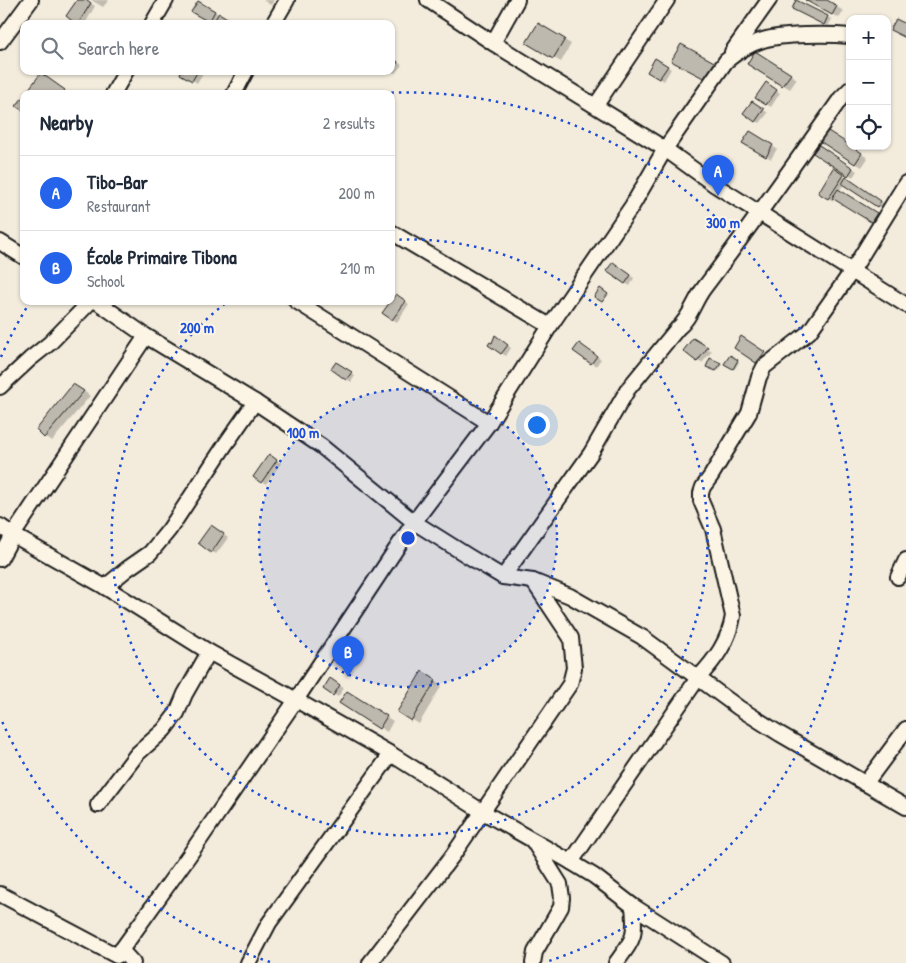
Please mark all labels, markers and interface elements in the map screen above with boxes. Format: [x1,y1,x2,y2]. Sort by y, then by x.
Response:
map controls [846,15,891,150]
button: + [846,15,891,60]
search box [20,20,395,75]
icon: search [38,34,66,62]
text: Search here [78,35,159,61]
button: − [846,60,891,105]
button: locate [846,105,891,150]
text: Nearby [40,108,93,137]
text: 2 results [323,112,375,134]
pin: A [702,155,734,196]
text: Tibo-Bar [87,169,148,195]
text: A [52,182,60,204]
text: 200 m [339,182,375,204]
text: Restaurant [87,195,150,217]
text: 300 m [706,212,740,233]
text: École Primaire Tibona [87,244,237,270]
text: B [52,257,60,279]
text: 210 m [340,257,375,279]
text: School [87,270,124,292]
text: 200 m [180,317,214,338]
your location [524,412,550,438]
text: 100 m [287,422,319,443]
centre of rings [399,529,417,547]
pin: B [332,636,364,677]

